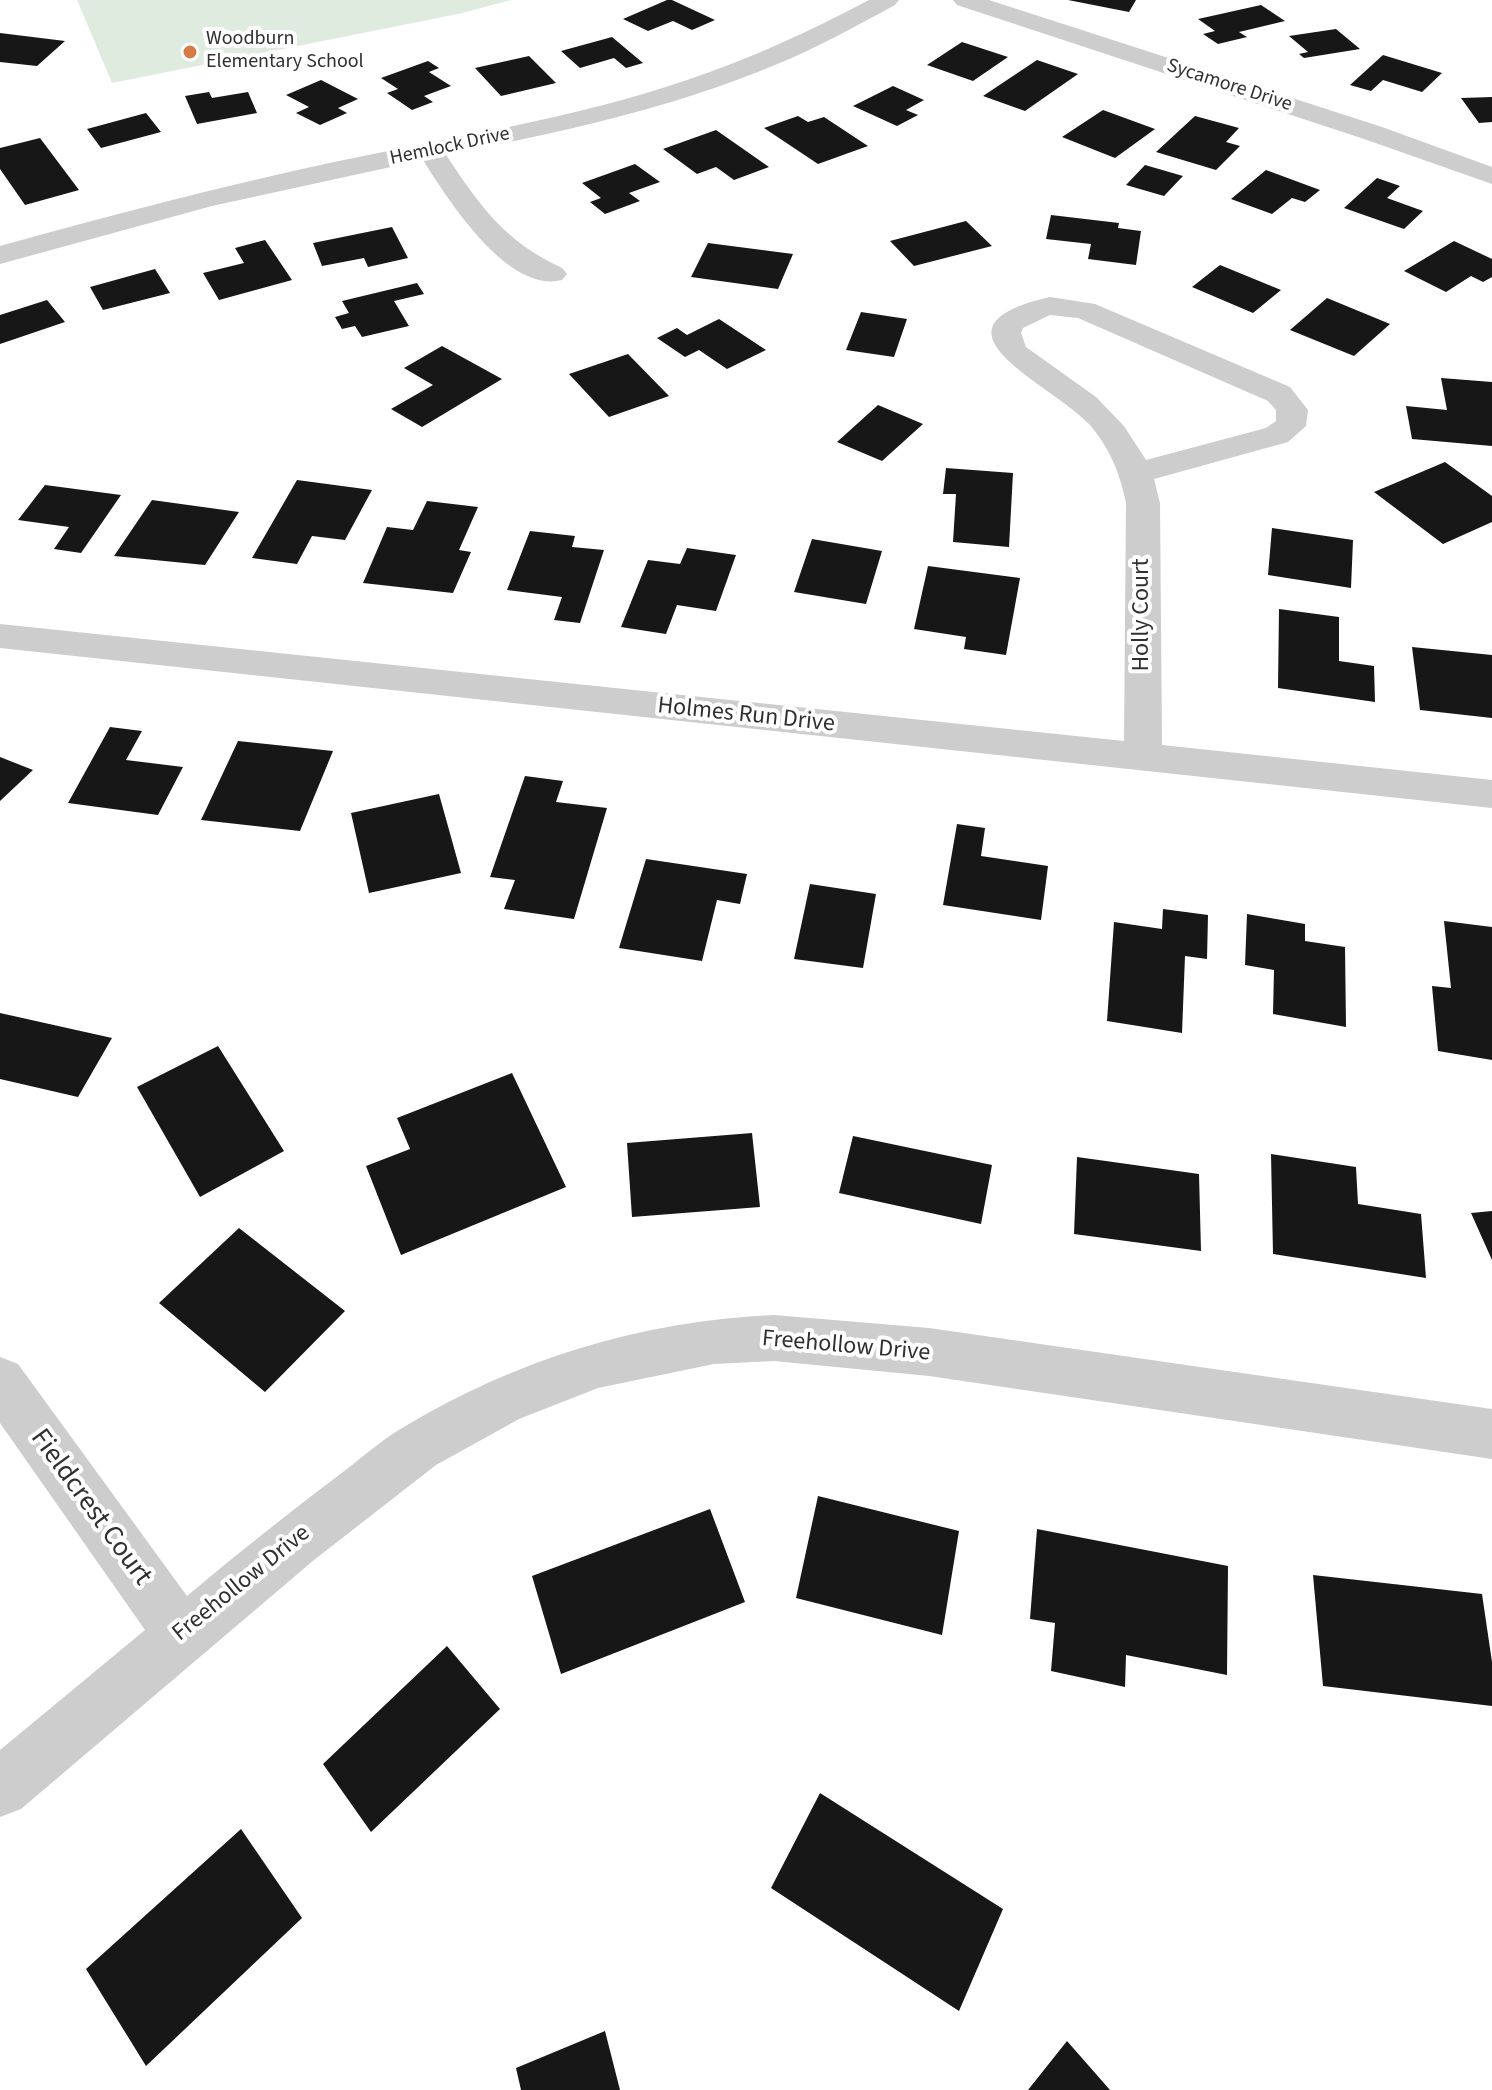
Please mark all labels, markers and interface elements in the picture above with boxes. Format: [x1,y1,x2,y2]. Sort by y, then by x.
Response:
place label: Woodburn Elementary School [206,28,364,75]
marker: Woodburn Elementary School [181,43,199,61]
street label: Sycamore Drive [1163,54,1295,118]
street label: Hemlock Drive [388,123,512,171]
street label: Holly Court [1129,558,1157,672]
street label: Holmes Run Drive [656,692,836,740]
street label: Freehollow Drive [761,1325,931,1369]
street label: Fieldcrest Court [22,1423,158,1593]
street label: Freehollow Drive [167,1520,317,1648]

